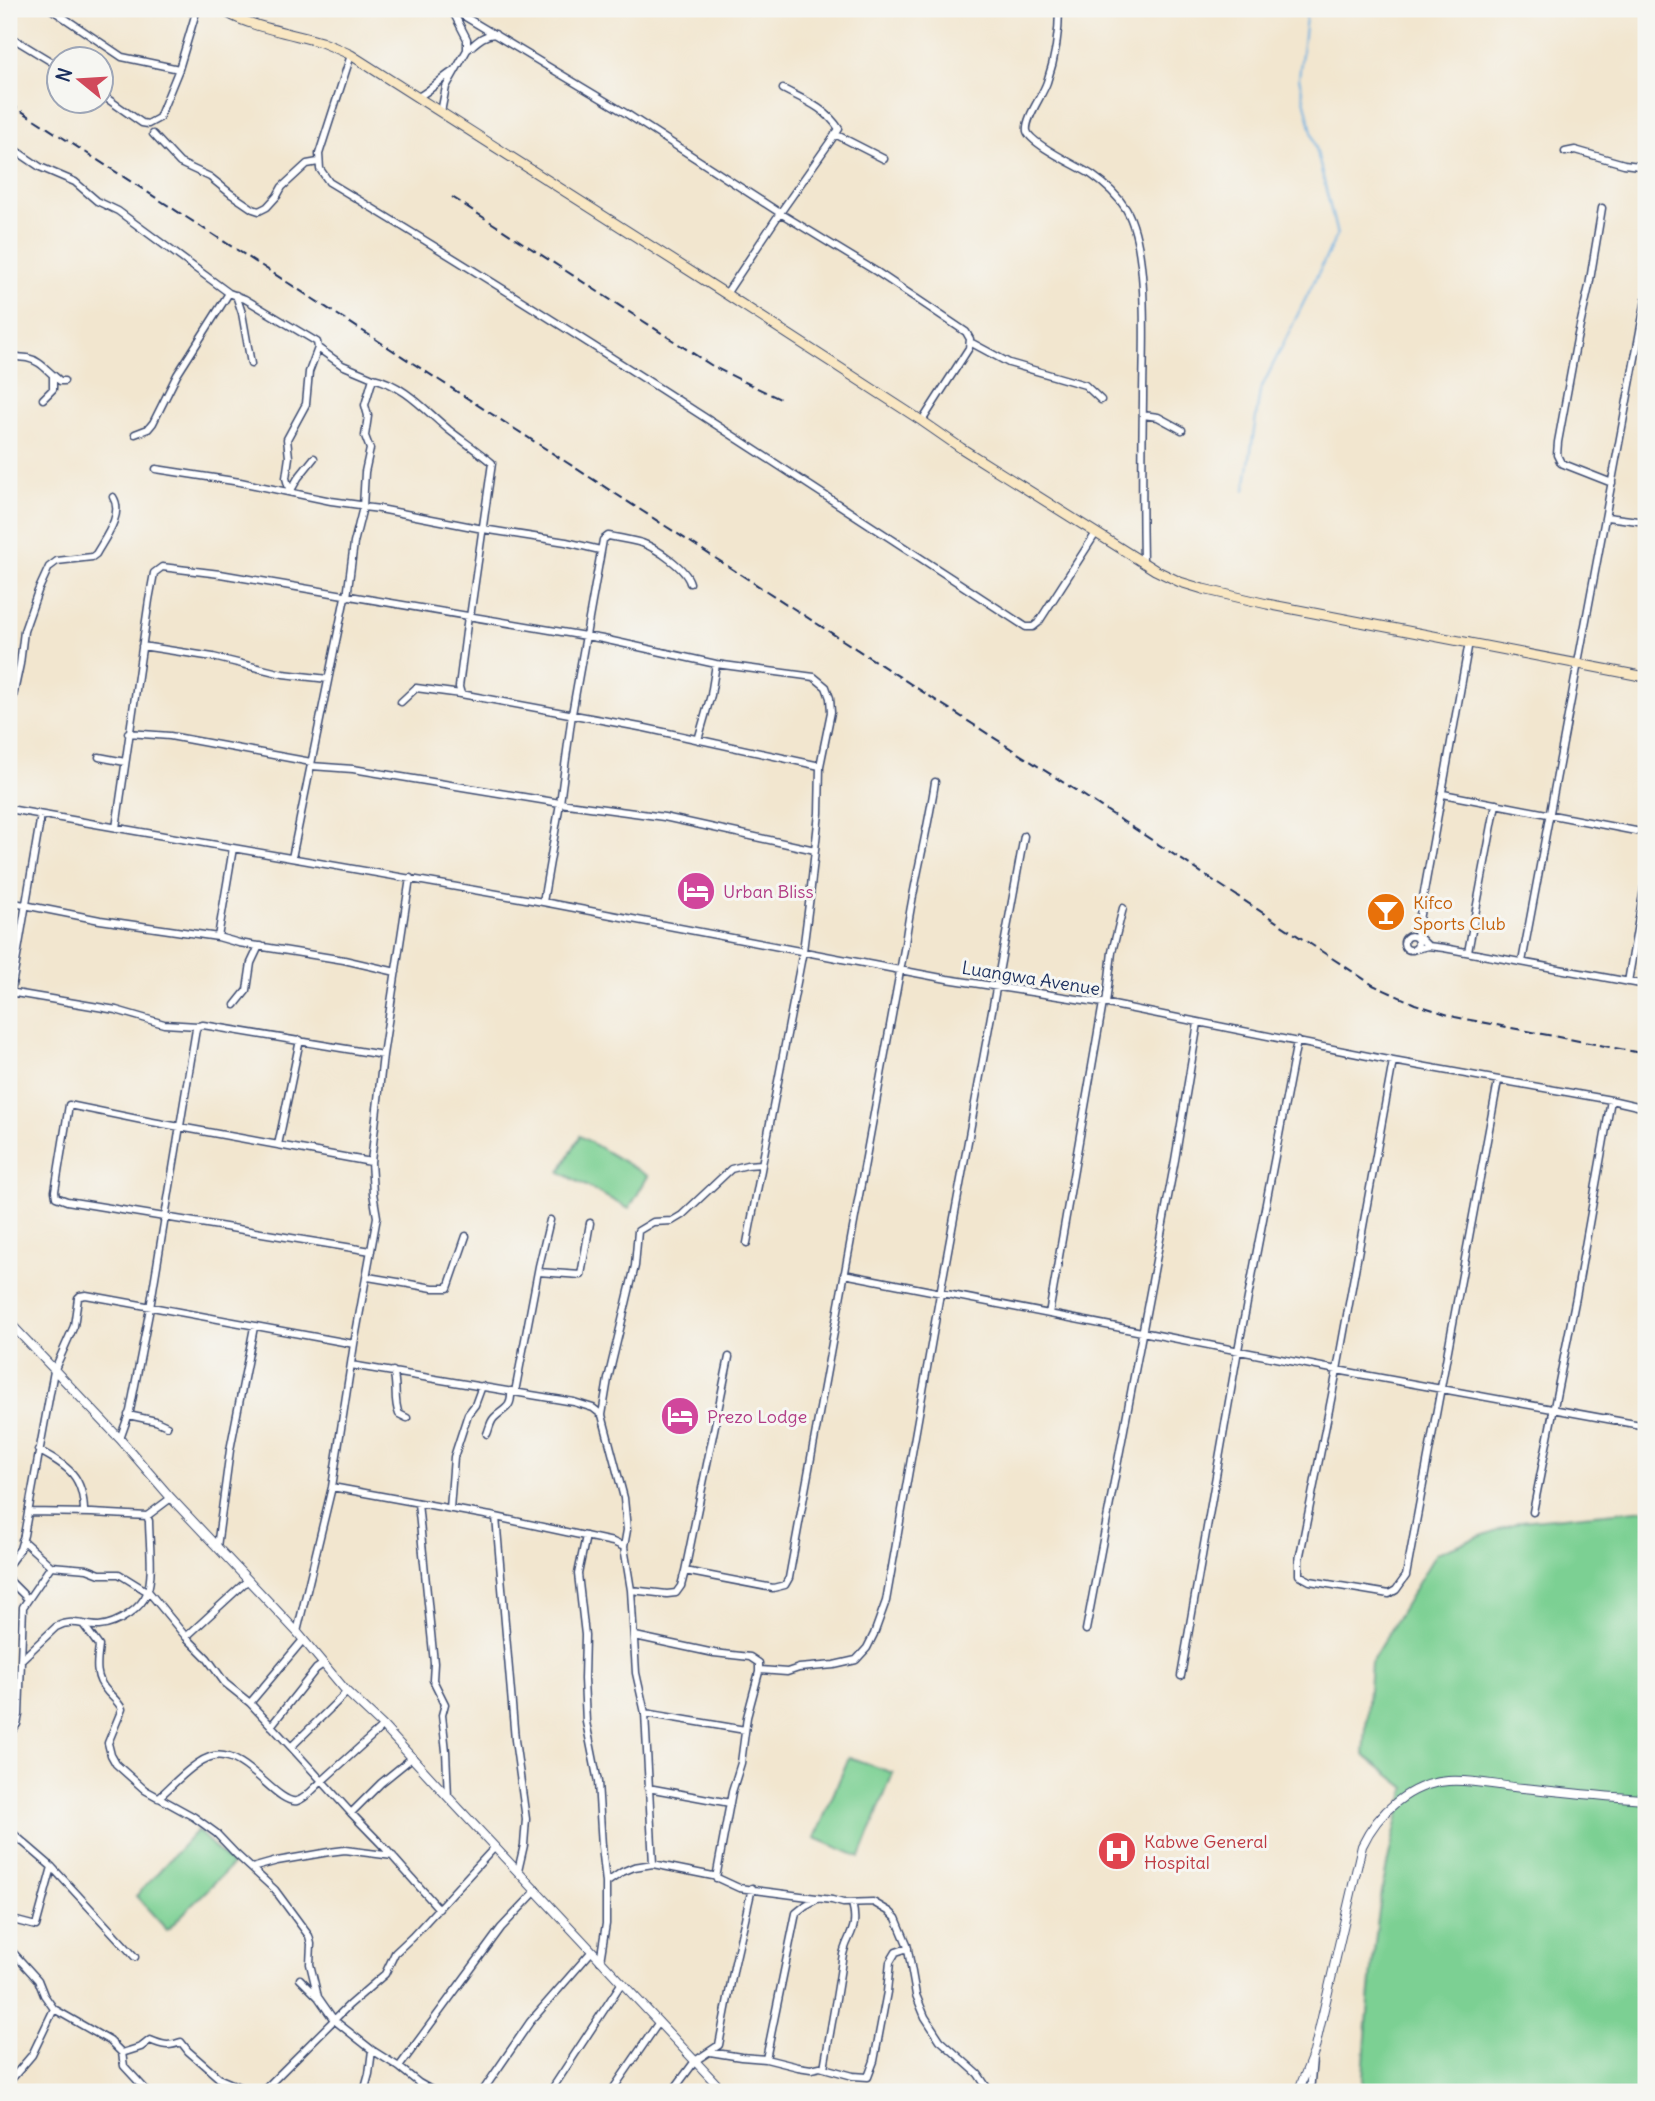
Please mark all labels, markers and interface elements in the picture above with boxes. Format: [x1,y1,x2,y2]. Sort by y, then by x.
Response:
north arrow [46,46,116,116]
text: N [50,65,77,85]
hotel icon: Urban Bliss [675,870,717,912]
place label: Urban Bliss [723,880,814,903]
bar icon: Kifco Sports Club [1365,891,1407,933]
place label: Kifco Sports Club [1413,891,1506,935]
street label: Luangwa Avenue [960,956,1102,1000]
hotel icon: Prezo Lodge [659,1395,701,1437]
place label: Prezo Lodge [707,1405,807,1428]
hospital icon: Kabwe General Hospital [1096,1830,1138,1872]
place label: Kabwe General Hospital [1144,1830,1268,1874]

